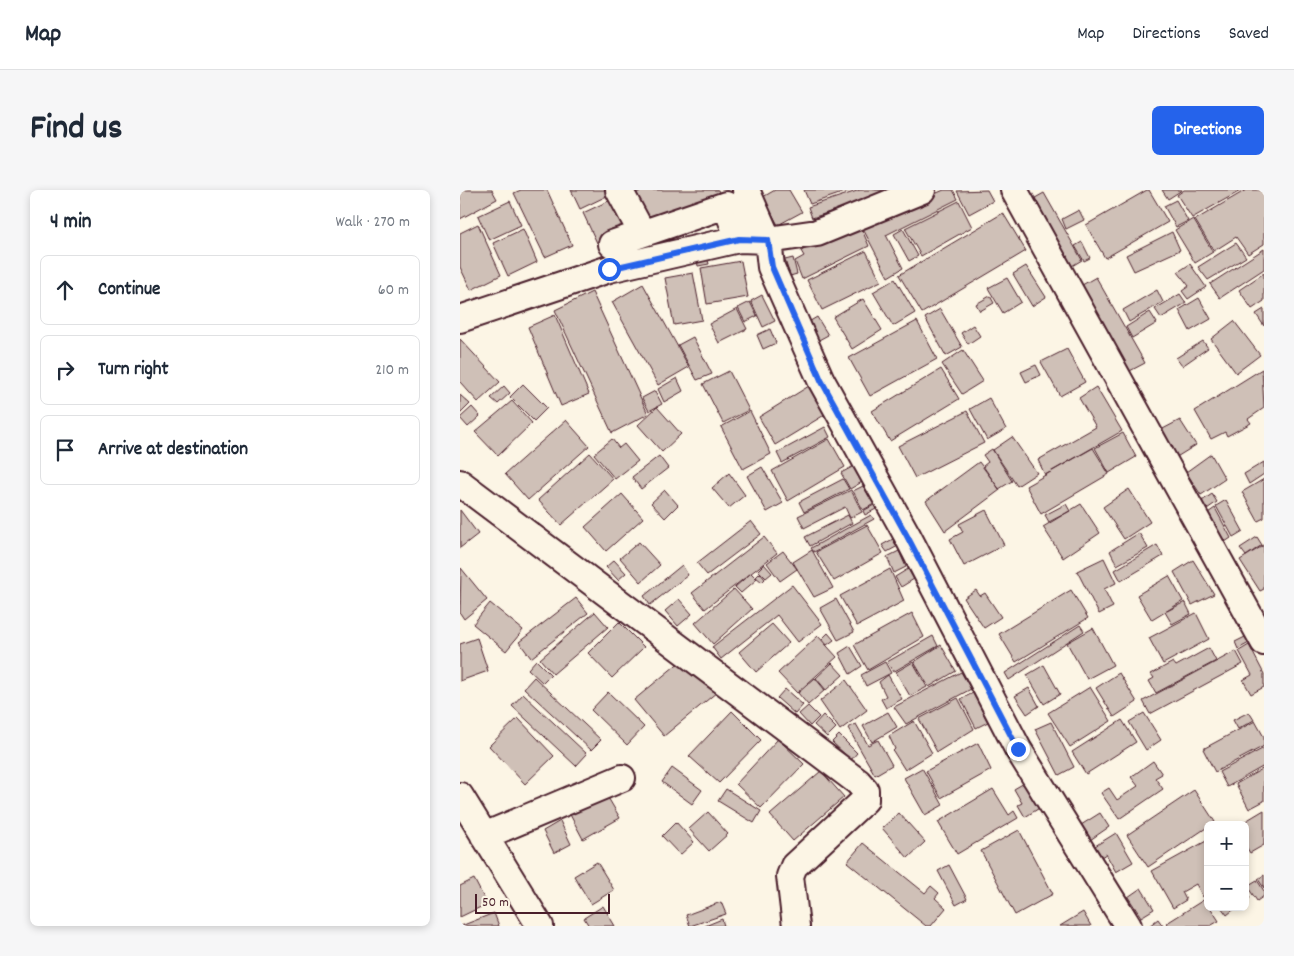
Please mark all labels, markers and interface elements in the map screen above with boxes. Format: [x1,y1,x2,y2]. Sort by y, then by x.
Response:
text: Map [25,18,61,52]
text: Map [1077,22,1104,47]
text: Directions [1132,22,1201,47]
text: Saved [1229,22,1269,47]
text: Find us [30,105,122,155]
button: Directions [1152,106,1264,155]
text: 4 min [50,208,92,238]
text: Walk · 270 m [335,211,410,234]
route start [598,258,621,281]
icon: ahead [51,276,79,304]
text: Continue [98,277,160,304]
text: 60 m [378,279,409,302]
icon: right [51,356,79,384]
text: Turn right [98,357,169,384]
text: 210 m [375,359,409,382]
icon: arrive [51,436,79,464]
text: Arrive at destination [98,437,248,464]
route end [1007,738,1030,761]
map controls [1204,821,1249,911]
button: + [1204,821,1249,866]
button: − [1204,866,1249,911]
scale bar [475,891,610,914]
text: 50 m [482,893,509,913]

